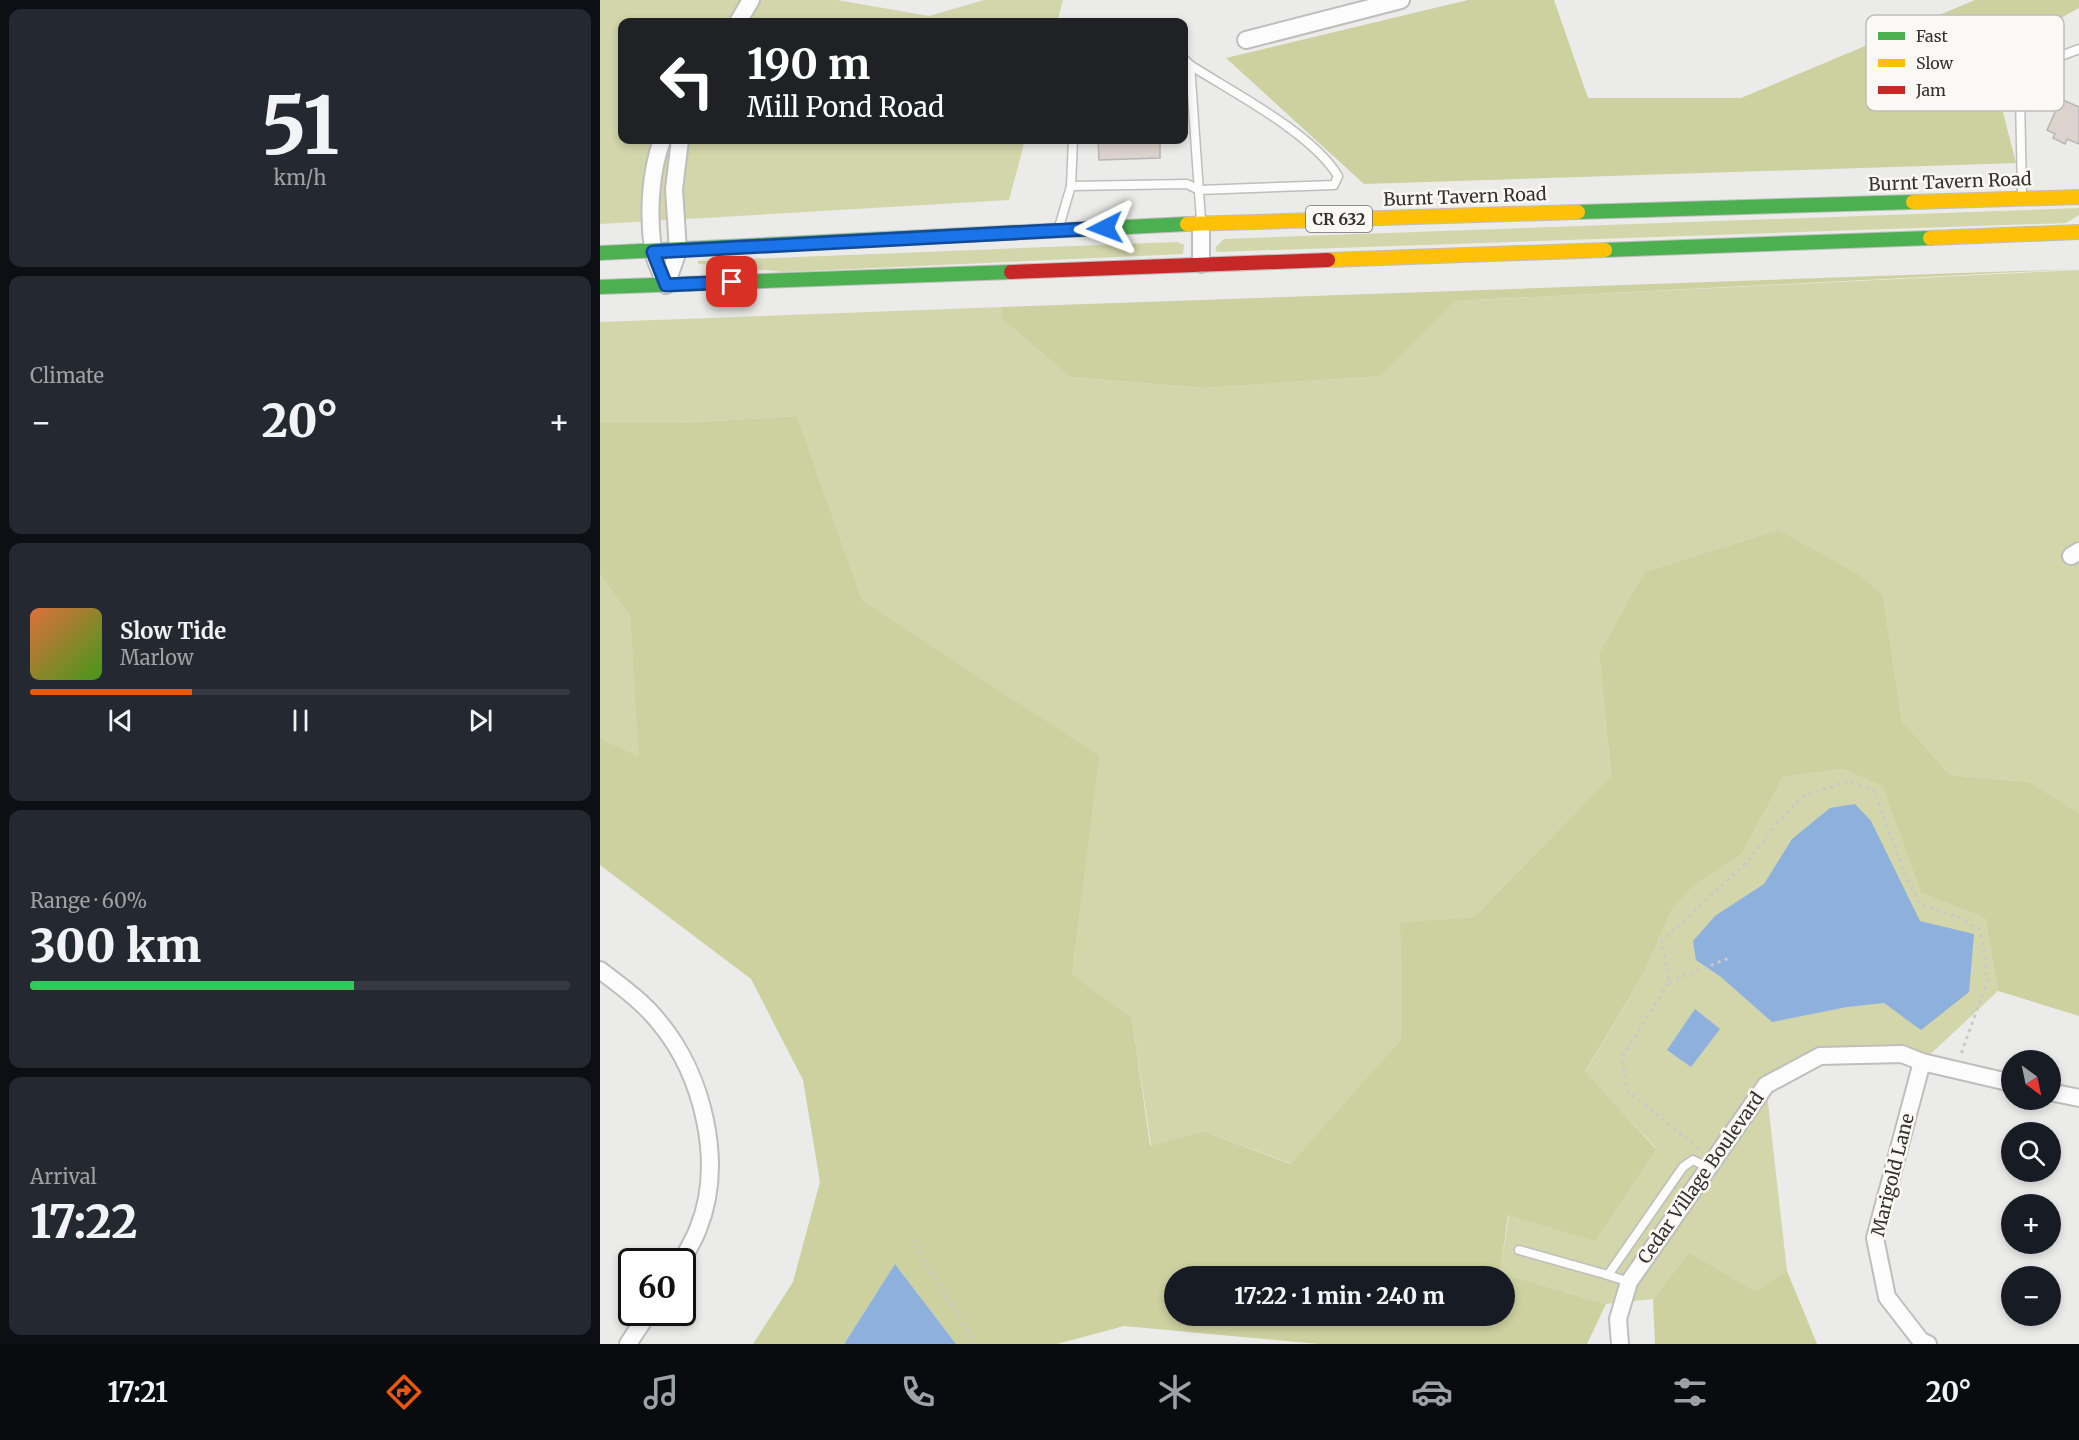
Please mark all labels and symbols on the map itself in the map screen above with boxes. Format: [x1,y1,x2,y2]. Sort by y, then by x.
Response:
legend [1866,15,2064,111]
text: Fast [1916,26,1949,46]
text: Slow [1916,53,1954,73]
text: Jam [1915,80,1946,100]
street label: Burnt Tavern Road [1868,167,2032,196]
street label: Burnt Tavern Road [1383,182,1547,211]
position arrow [1073,196,1137,260]
road number: CR 632 [1306,206,1372,232]
pin [706,256,757,307]
north arrow [2001,1050,2061,1110]
street label: Cedar Village Boulevard [1633,1087,1769,1268]
street label: Marigold Lane [1866,1111,1919,1239]
speed limit sign: 60 [618,1248,696,1326]

